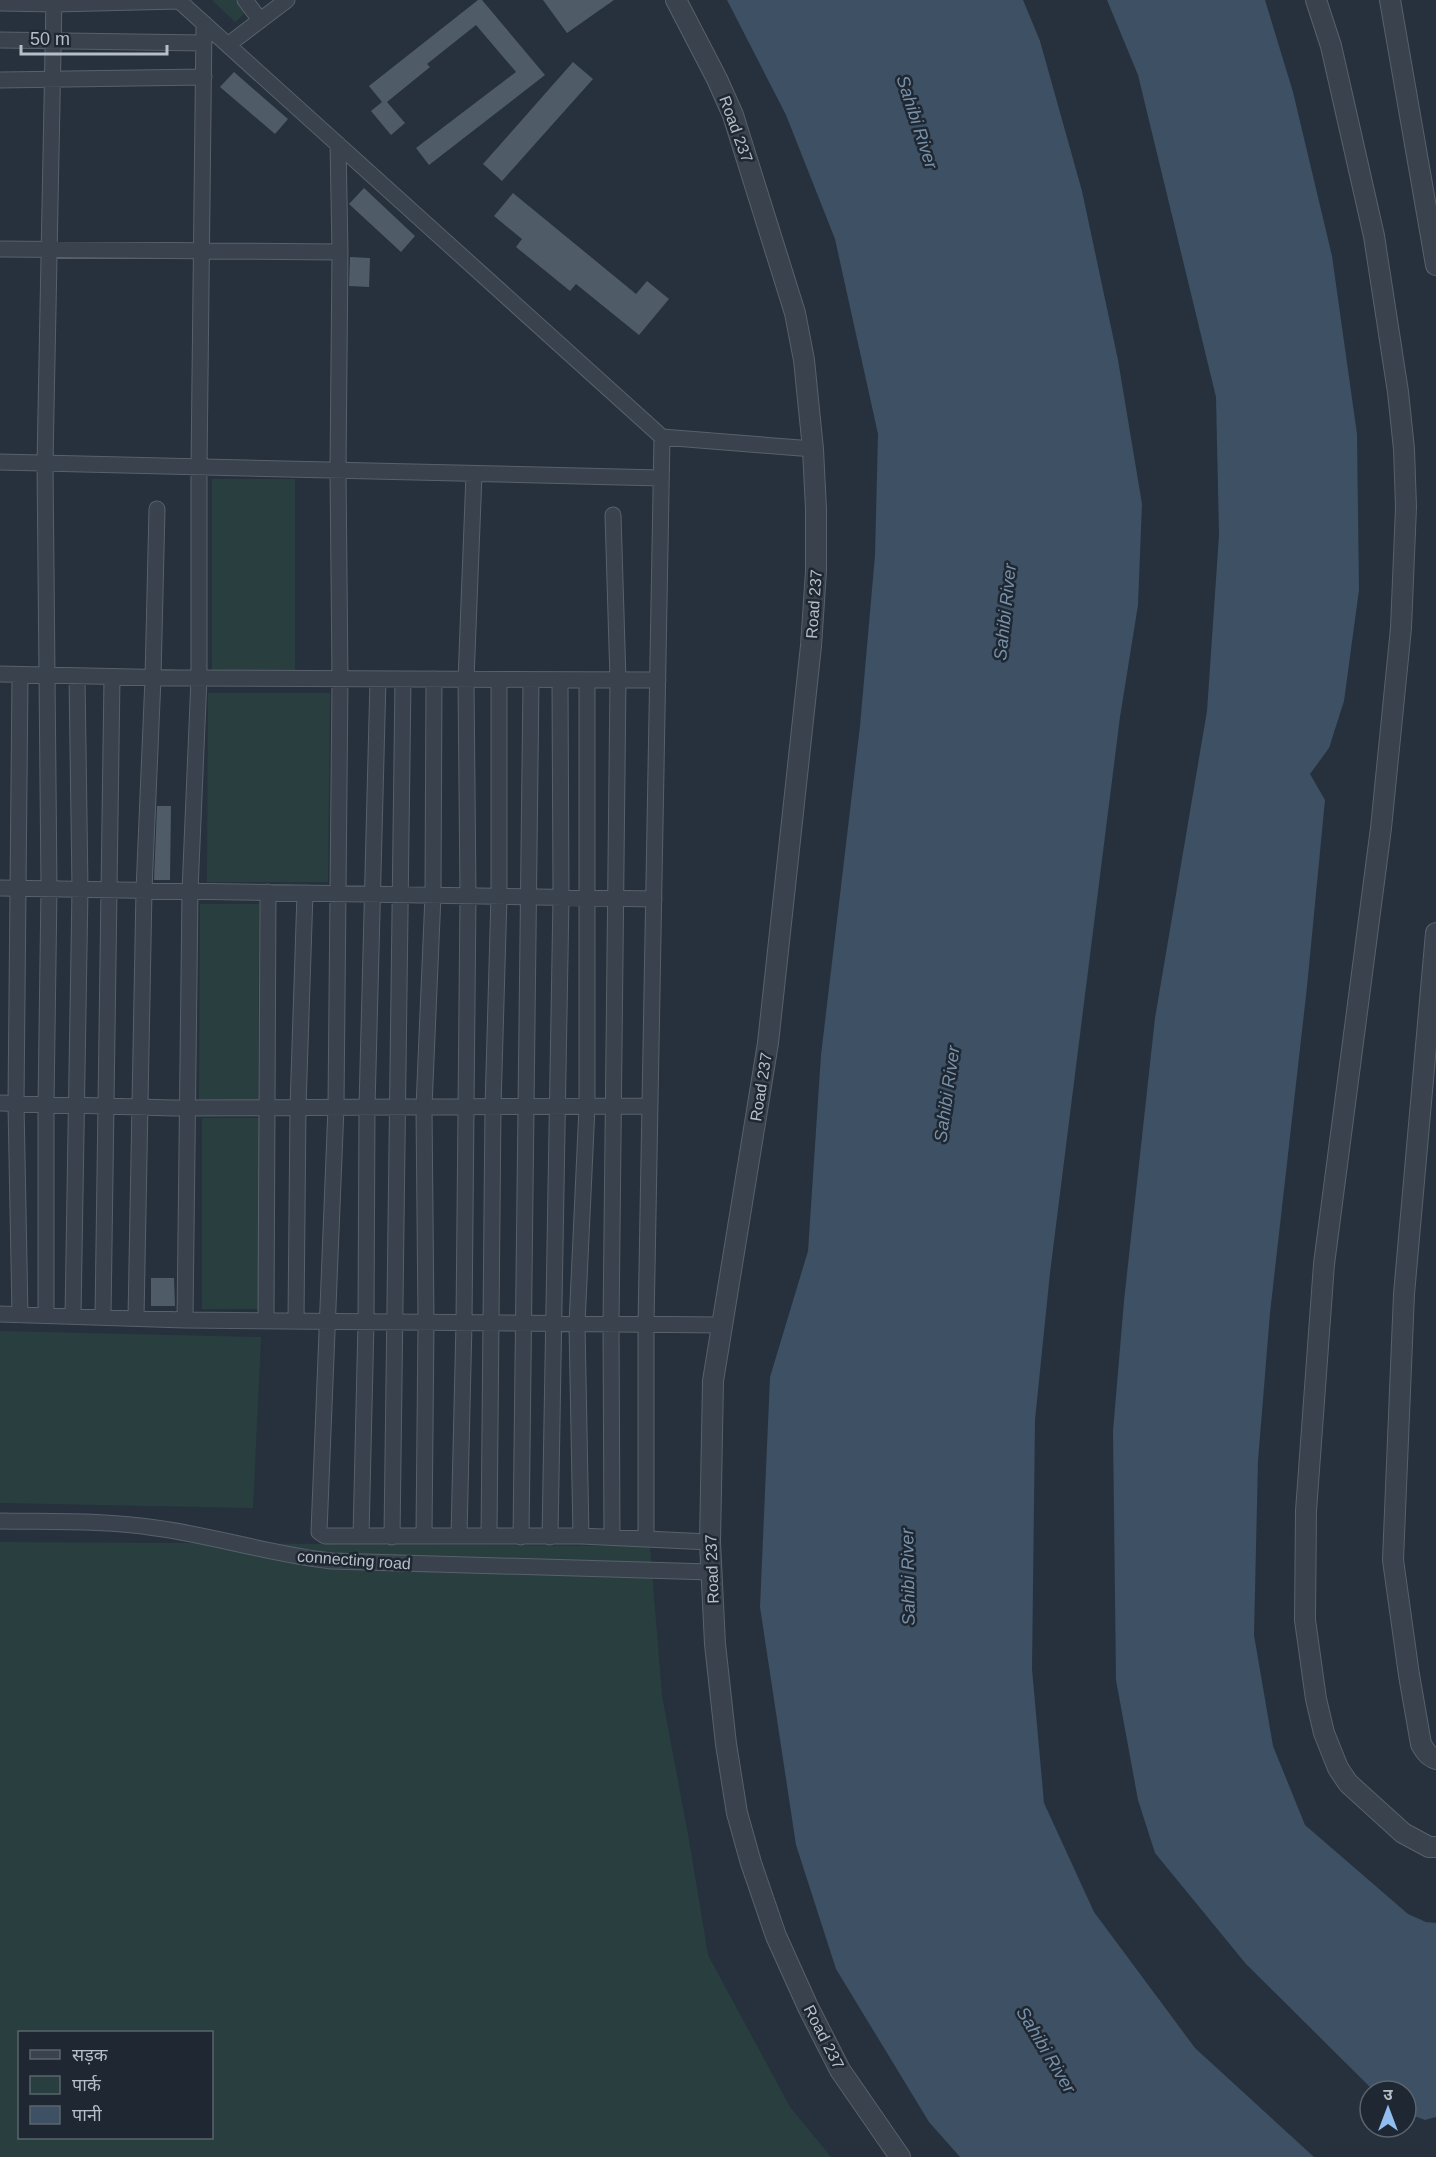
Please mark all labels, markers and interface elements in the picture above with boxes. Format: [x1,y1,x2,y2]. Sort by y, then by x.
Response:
scale bar [21,18,166,56]
text: 50 m [30,29,70,49]
water label: Sahibi River [892,73,942,172]
street label: Road 237 [716,93,756,165]
water label: Sahibi River [990,562,1020,661]
street label: Road 237 [803,569,825,639]
water label: Sahibi River [930,1044,964,1143]
street label: Road 237 [747,1051,775,1123]
water label: Sahibi River [897,1527,919,1626]
street label: Road 237 [702,1534,722,1604]
street label: connecting road [297,1548,411,1572]
street label: Road 237 [801,2002,847,2072]
water label: Sahibi River [1012,2003,1080,2098]
legend [18,2031,213,2139]
text: सड़क [72,2045,109,2065]
text: पार्क [72,2074,102,2095]
north arrow [1358,2079,1418,2139]
text: उ [1383,2086,1393,2103]
text: पानी [72,2105,102,2125]

